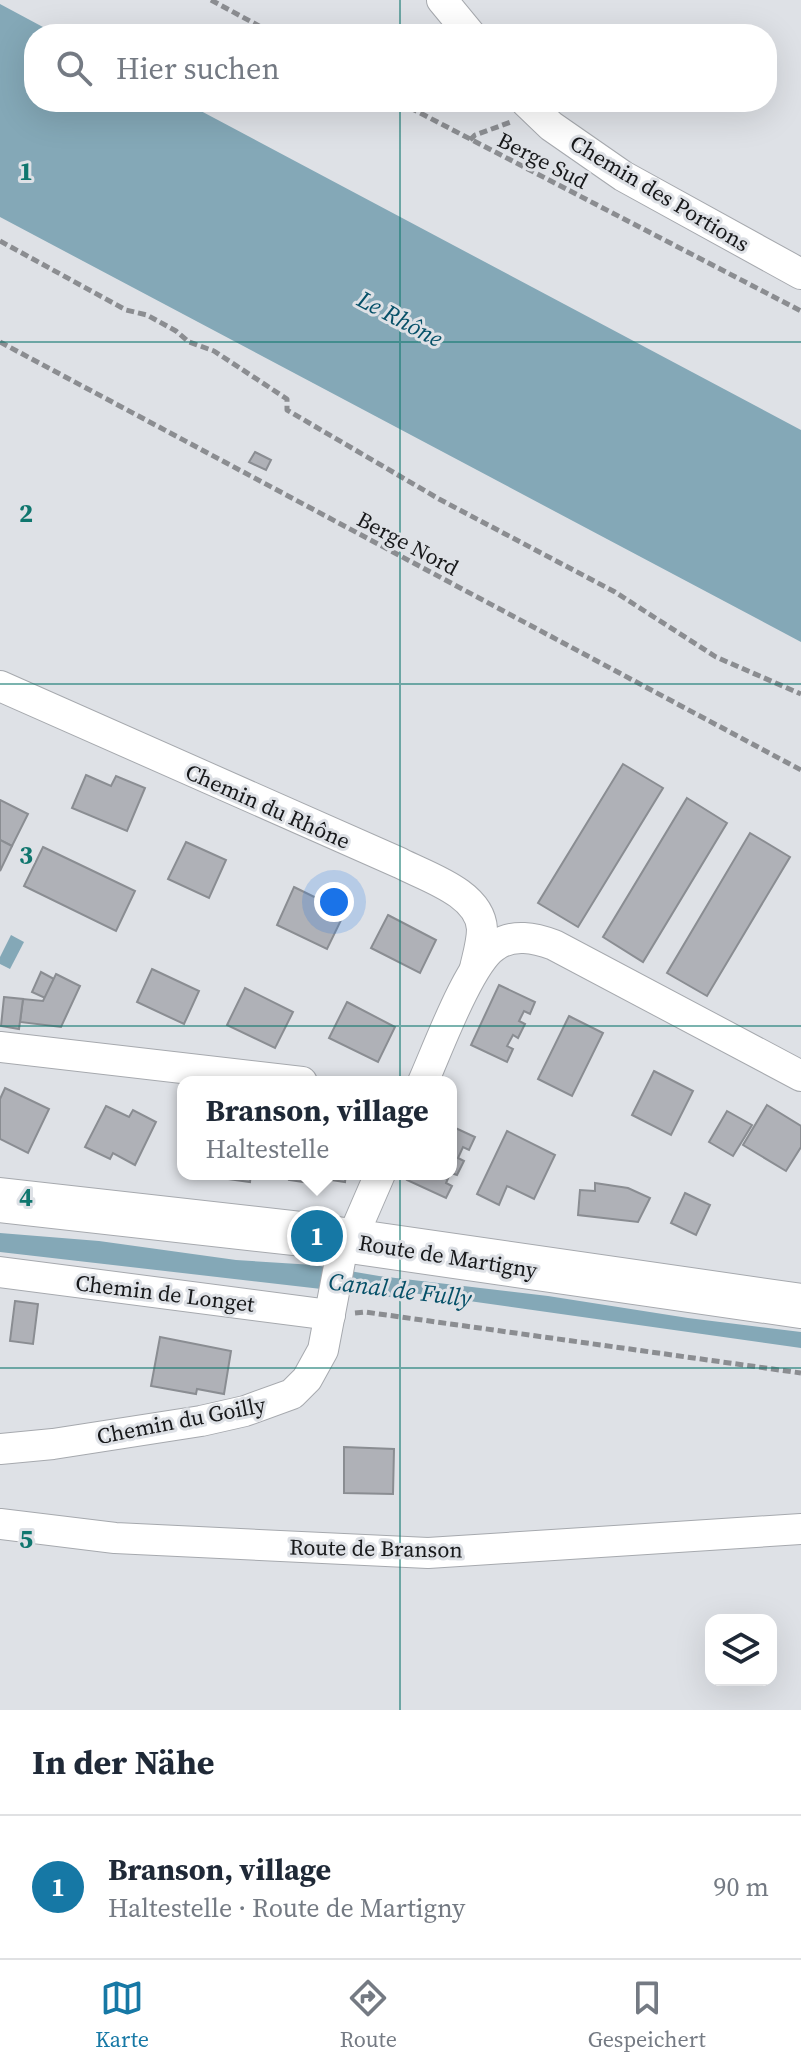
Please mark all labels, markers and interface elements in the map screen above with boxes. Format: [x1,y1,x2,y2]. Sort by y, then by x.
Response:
search box [24,24,777,112]
icon: search [52,46,96,90]
text: Hier suchen [116,48,280,89]
street label: Berge Sud [493,124,594,196]
street label: Chemin des Portions [565,127,755,259]
text: 1 [19,153,33,189]
water label: Le Rhône [351,282,449,355]
text: 2 [19,495,33,531]
street label: Berge Nord [352,504,465,583]
street label: Chemin du Rhône [181,756,355,856]
text: 3 [19,837,33,873]
your location [314,882,354,922]
popup [177,1076,457,1180]
text: Branson, village [205,1090,429,1131]
text: Haltestelle [205,1131,330,1167]
text: 4 [19,1179,33,1215]
pin: 1 [291,1206,343,1266]
street label: Route de Martigny [357,1227,540,1285]
water label: Canal de Fully [327,1264,474,1315]
street label: Chemin de Longet [74,1267,257,1319]
street label: Chemin du Goilly [94,1389,269,1451]
text: 5 [19,1521,33,1557]
street label: Route de Branson [289,1531,463,1565]
map controls [705,1614,777,1686]
button: layers [705,1614,777,1686]
text: In der Nähe [32,1739,215,1785]
text: Branson, village [108,1849,331,1890]
text: 1 [51,1869,65,1905]
text: 90 m [714,1869,769,1905]
text: Haltestelle · Route de Martigny [108,1890,465,1926]
tab: Karte [95,1976,149,2054]
tab: Route [340,1976,397,2054]
tab: Gespeichert [588,1976,706,2054]

